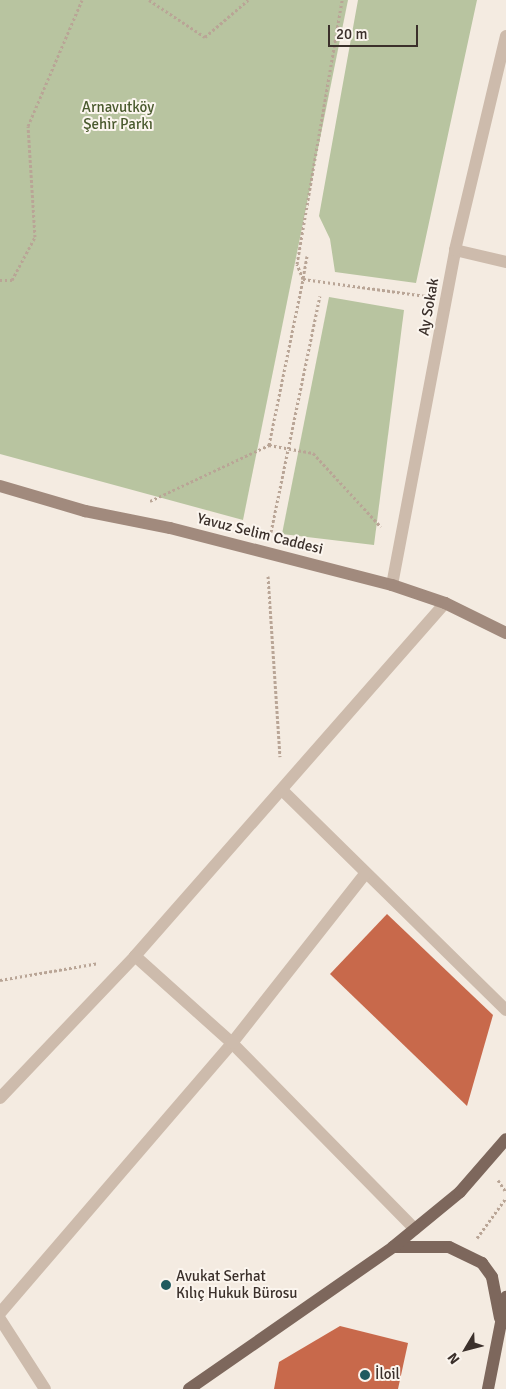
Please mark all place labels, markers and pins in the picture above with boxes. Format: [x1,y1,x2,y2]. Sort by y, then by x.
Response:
place label: Avukat Serhat Kılıç Hukuk Bürosu [176,1267,297,1302]
marker: Avukat Serhat Kılıç Hukuk Bürosu [160,1279,172,1291]
place label: İloil [375,1366,400,1384]
marker: İloil [359,1369,371,1381]

